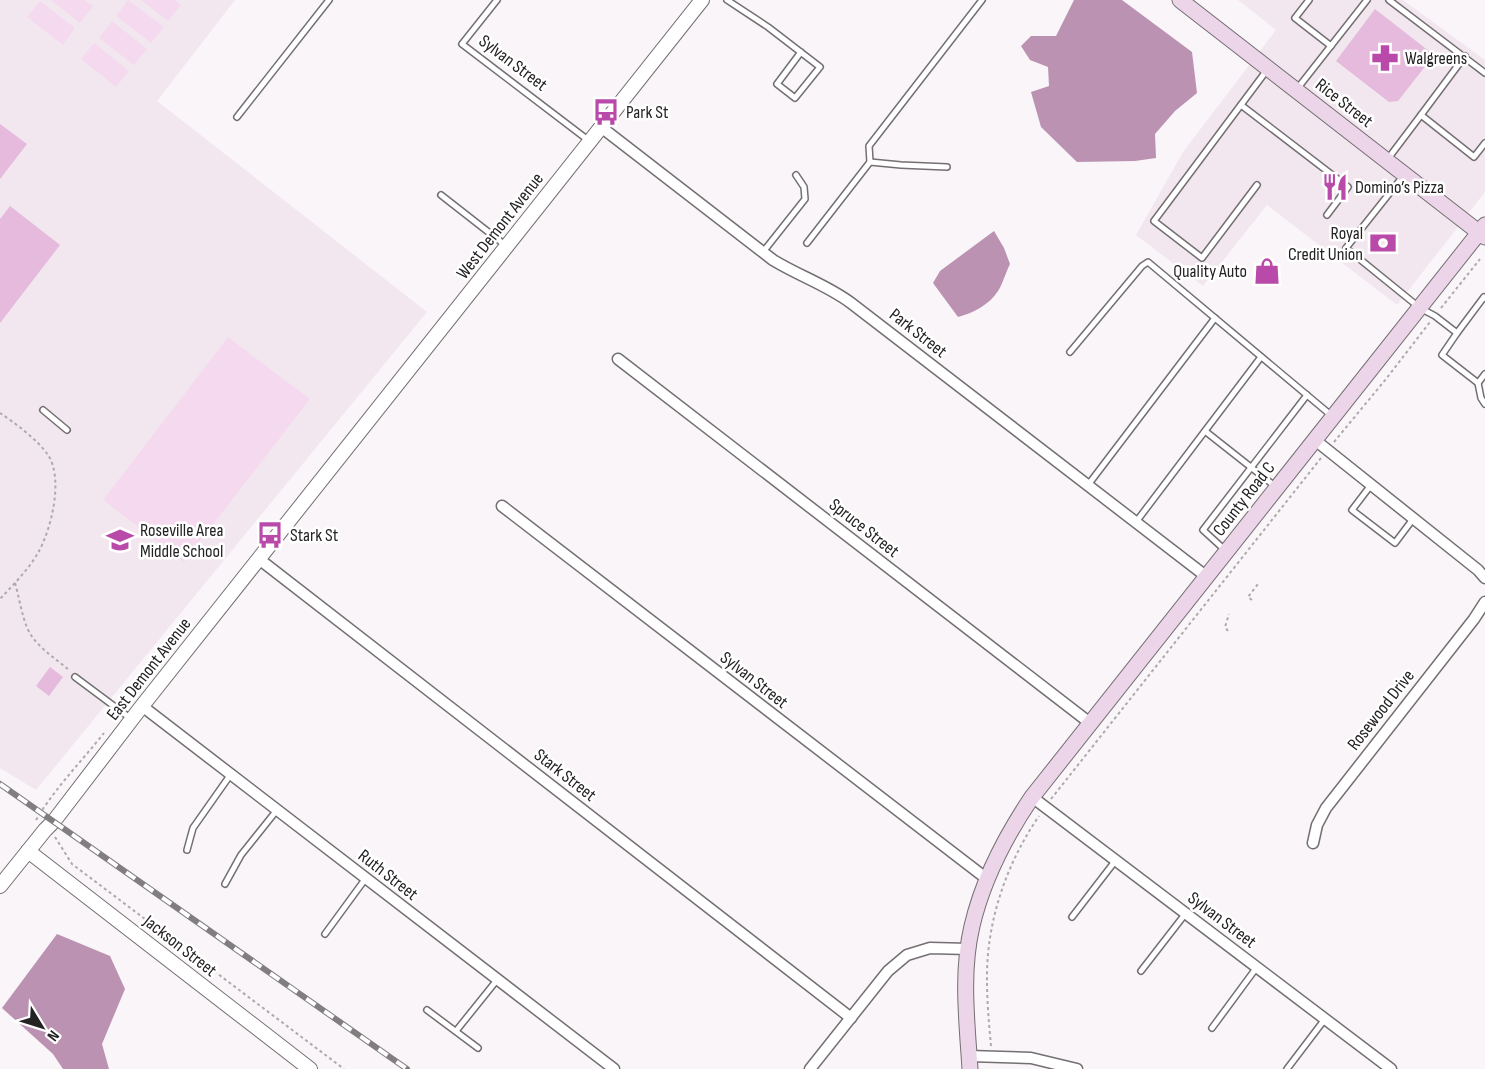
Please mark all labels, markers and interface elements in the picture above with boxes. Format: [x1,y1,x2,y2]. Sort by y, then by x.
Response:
street label: Sylvan Street [475,31,552,96]
pharmacy icon: Walgreens [1370,43,1400,73]
place label: Walgreens [1405,48,1467,69]
street label: Rice Street [1311,74,1377,132]
bus stop icon: Park St [591,97,621,127]
place label: Park St [626,102,669,123]
street label: West Demont Avenue [452,169,548,283]
restaurant icon: Domino’s Pizza [1320,172,1350,202]
place label: Domino’s Pizza [1355,177,1444,198]
place label: Royal Credit Union [1288,223,1363,265]
bank icon: Royal Credit Union [1368,228,1398,258]
shop icon: Quality Auto [1252,256,1282,286]
place label: Quality Auto [1173,261,1247,282]
street label: Park Street [885,304,951,362]
street label: County Road C [1209,458,1279,540]
street label: Spruce Street [825,494,904,562]
place label: Roseville Area Middle School [140,520,223,562]
bus stop icon: Stark St [255,520,285,550]
school or university icon: Roseville Area Middle School [105,525,135,555]
place label: Stark St [290,525,339,546]
street label: East Demont Avenue [102,614,196,724]
street label: Sylvan Street [716,647,792,713]
street label: Rosewood Drive [1343,666,1419,754]
street label: Stark Street [530,744,601,806]
street label: Ruth Street [354,845,422,905]
street label: Sylvan Street [1184,888,1261,953]
street label: Jackson Street [138,910,221,981]
north arrow [12,997,72,1057]
text: N [43,1026,63,1045]

